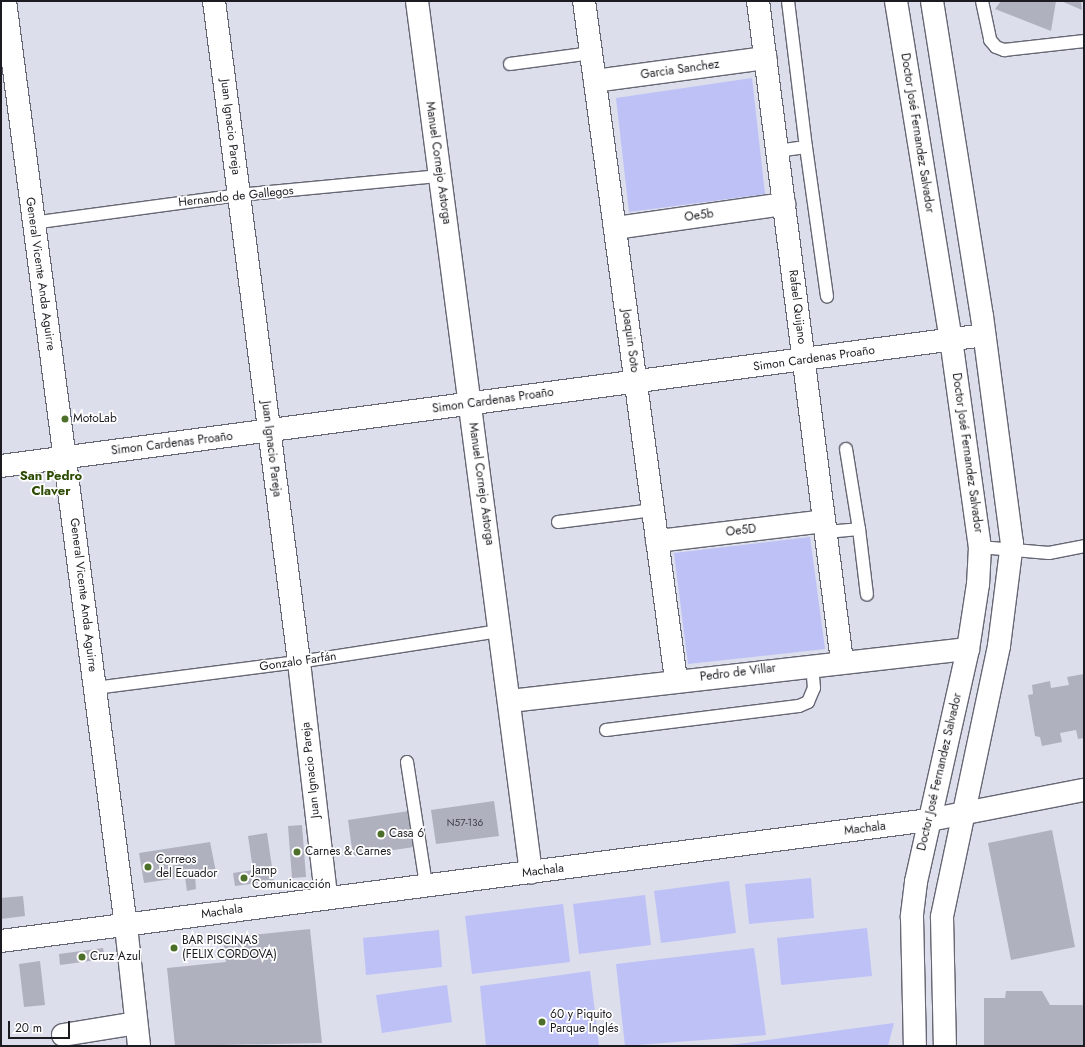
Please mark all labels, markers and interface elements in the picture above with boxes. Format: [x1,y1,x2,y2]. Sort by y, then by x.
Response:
street label: Doctor José Fernandez Salvador [897,52,937,214]
street label: Garcia Sanchez [640,57,720,83]
street label: Juan Ignacio Pareja [217,78,243,176]
street label: Manuel Cornejo Astorga [422,101,454,225]
street label: Hernando de Gallegos [178,184,294,210]
street label: General Vicente Anda Aguirre [22,196,58,352]
street label: Oe5b [684,207,714,225]
street label: Rafael Quijano [785,269,809,345]
street label: Joaquin Soto [618,308,642,374]
street label: Simon Cardenas Proaño [752,343,876,375]
street label: Doctor José Fernandez Salvador [949,372,985,534]
street label: Simon Cardenas Proaño [431,385,555,417]
street label: Juan Ignacio Pareja [258,400,284,498]
place label: MotoLab [73,412,117,426]
marker: MotoLab [60,414,70,424]
street label: Manuel Cornejo Astorga [465,422,497,546]
street label: Simon Cardenas Proaño [110,429,234,459]
district label: San Pedro Claver [20,469,82,500]
street label: General Vicente Anda Aguirre [66,517,100,673]
street label: Oe5D [725,522,757,540]
street label: Gonzalo Farfán [259,649,337,675]
street label: Pedro de Villar [699,661,777,685]
street label: Doctor José Fernandez Salvador [915,692,965,852]
street label: Juan Ignacio Pareja [299,721,323,819]
house number: N57-136 [447,817,483,829]
street label: Machala [843,819,887,839]
place label: Casa 6 [389,827,424,841]
marker: Casa 6 [376,829,386,839]
place label: Carnes & Carnes [305,845,391,859]
marker: Carnes & Carnes [292,847,302,857]
place label: Correos del Ecuador [156,853,217,881]
street label: Machala [521,861,565,881]
marker: Correos del Ecuador [143,862,153,872]
place label: Jamp Comunicacción [252,864,331,892]
marker: Jamp Comunicacción [239,873,249,883]
street label: Machala [200,902,244,922]
place label: BAR PISCINAS (FELIX CORDOVA) [182,934,277,962]
marker: BAR PISCINAS (FELIX CORDOVA) [169,943,179,953]
place label: Cruz Azul [90,950,141,964]
marker: Cruz Azul [77,952,87,962]
place label: 60 y Piquito Parque Inglés [550,1008,619,1036]
scale bar [10,1013,72,1039]
marker: 60 y Piquito Parque Inglés [537,1017,547,1027]
text: 20 m [15,1019,42,1037]

